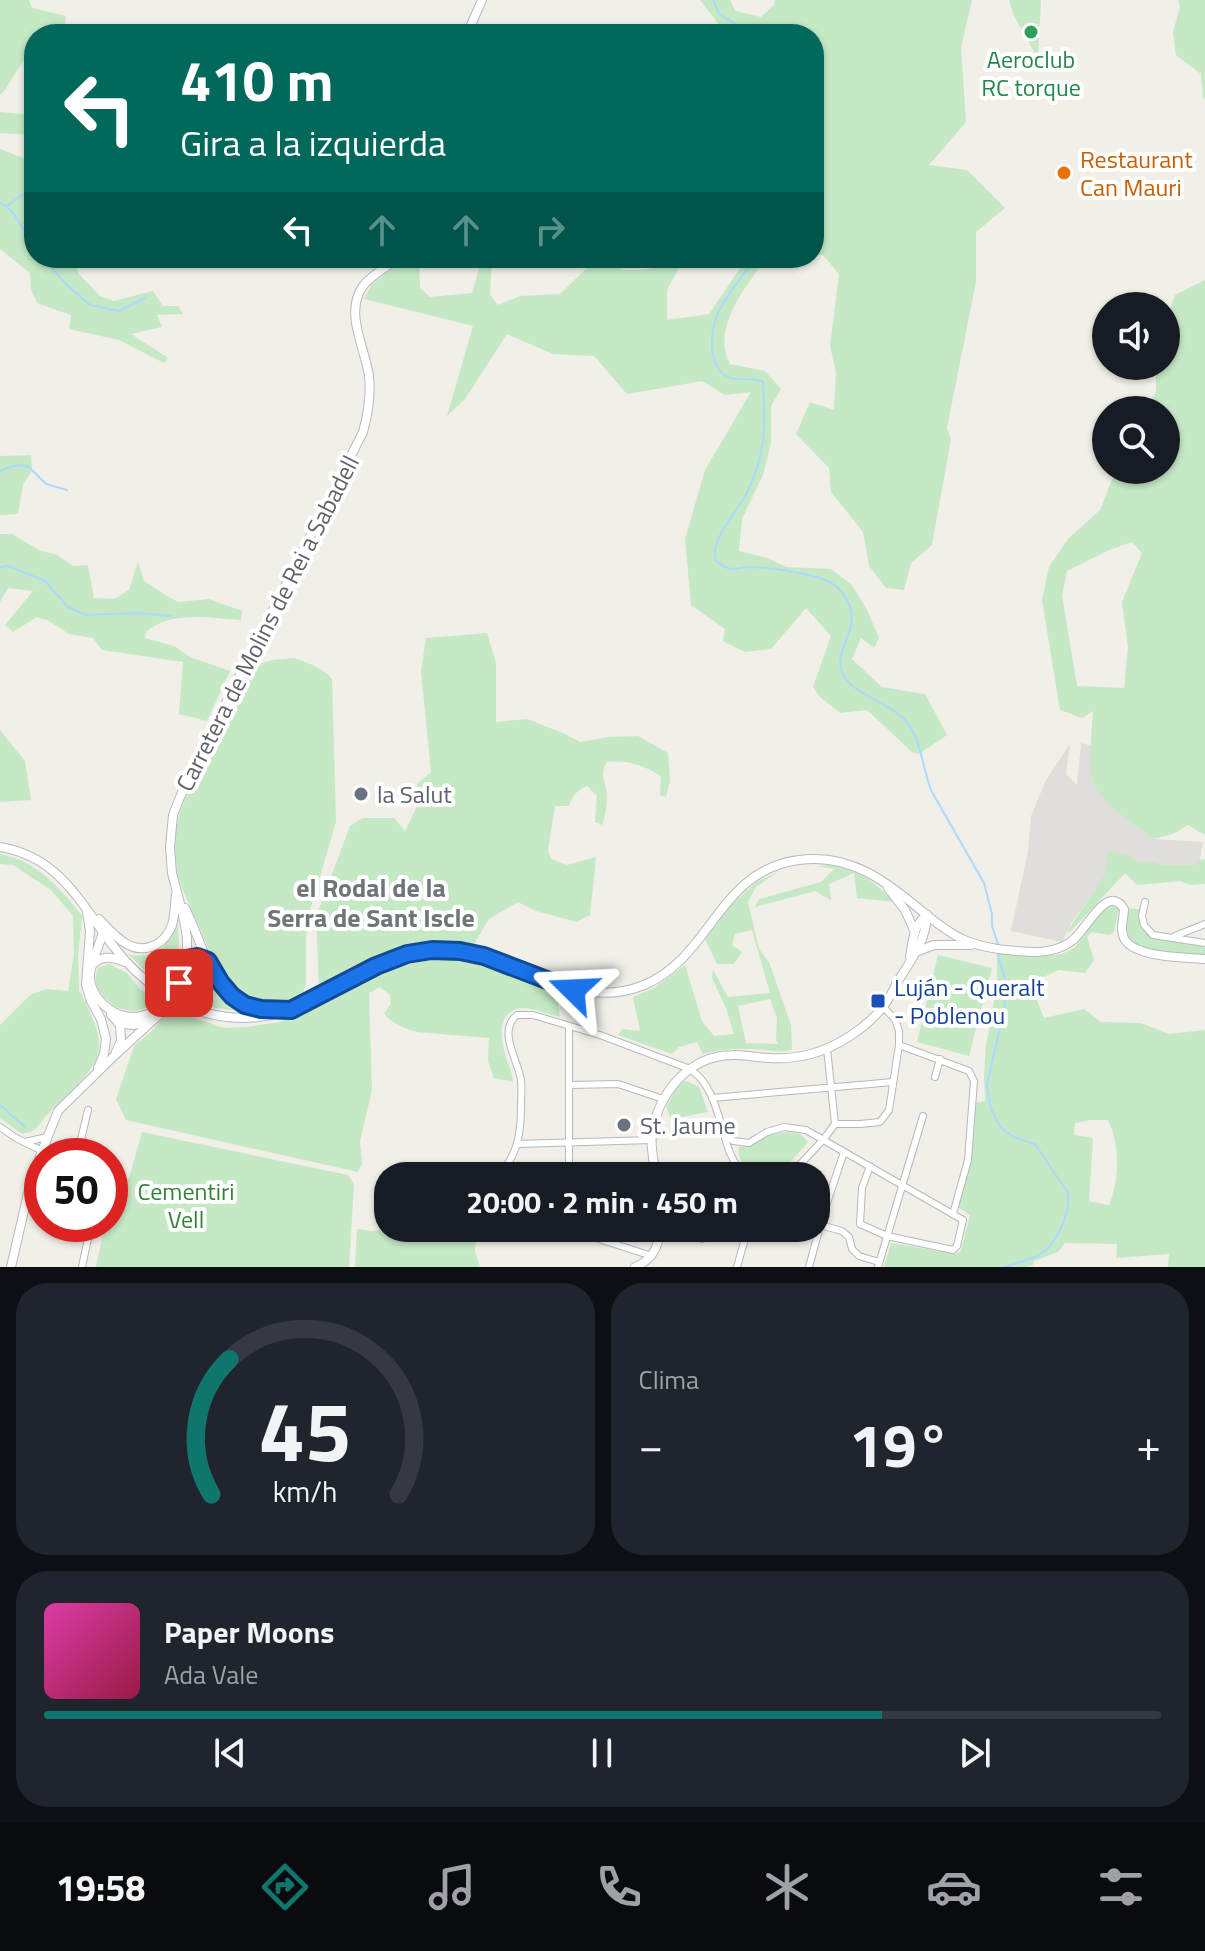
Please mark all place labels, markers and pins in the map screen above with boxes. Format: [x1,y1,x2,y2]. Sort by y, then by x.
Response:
marker: Aeroclub RC torque [1022,23,1040,41]
place label: Aeroclub RC torque [981,41,1081,105]
place label: Restaurant Can Mauri [1080,141,1193,205]
marker: Restaurant Can Mauri [1055,164,1073,182]
place label: la Salut [377,776,452,812]
marker: la Salut [352,785,370,803]
pin [145,949,213,1017]
place label: Luján - Queralt - Poblenou [894,969,1045,1033]
marker: Luján - Queralt - Poblenou [869,992,887,1010]
place label: St. Jaume [640,1107,736,1143]
marker: St. Jaume [615,1116,633,1134]

